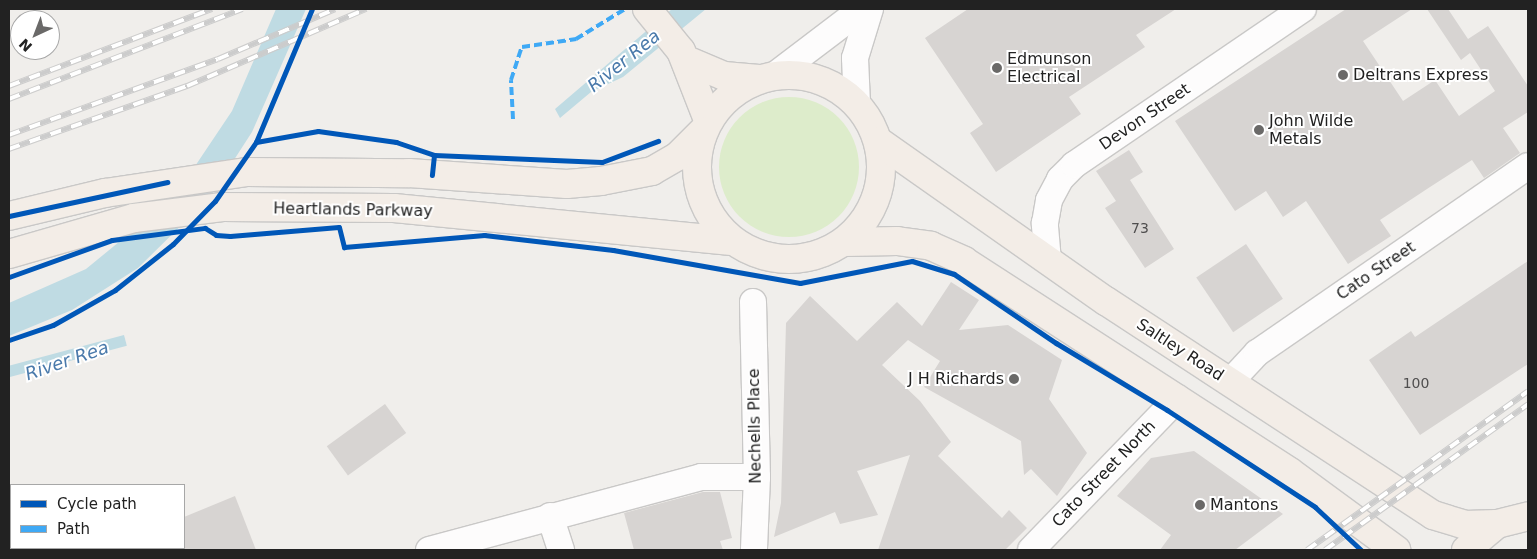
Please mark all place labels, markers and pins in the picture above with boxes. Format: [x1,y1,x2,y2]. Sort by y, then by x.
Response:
place label: Edmunson Electrical [1007,49,1091,87]
marker: Edmunson Electrical [991,62,1003,74]
place label: Deltrans Express [1353,65,1488,85]
marker: Deltrans Express [1337,69,1349,81]
place label: John Wilde Metals [1269,111,1353,149]
marker: John Wilde Metals [1253,124,1265,136]
place label: J H Richards [908,369,1004,389]
marker: J H Richards [1008,373,1020,385]
place label: Mantons [1210,495,1278,515]
marker: Mantons [1194,499,1206,511]

